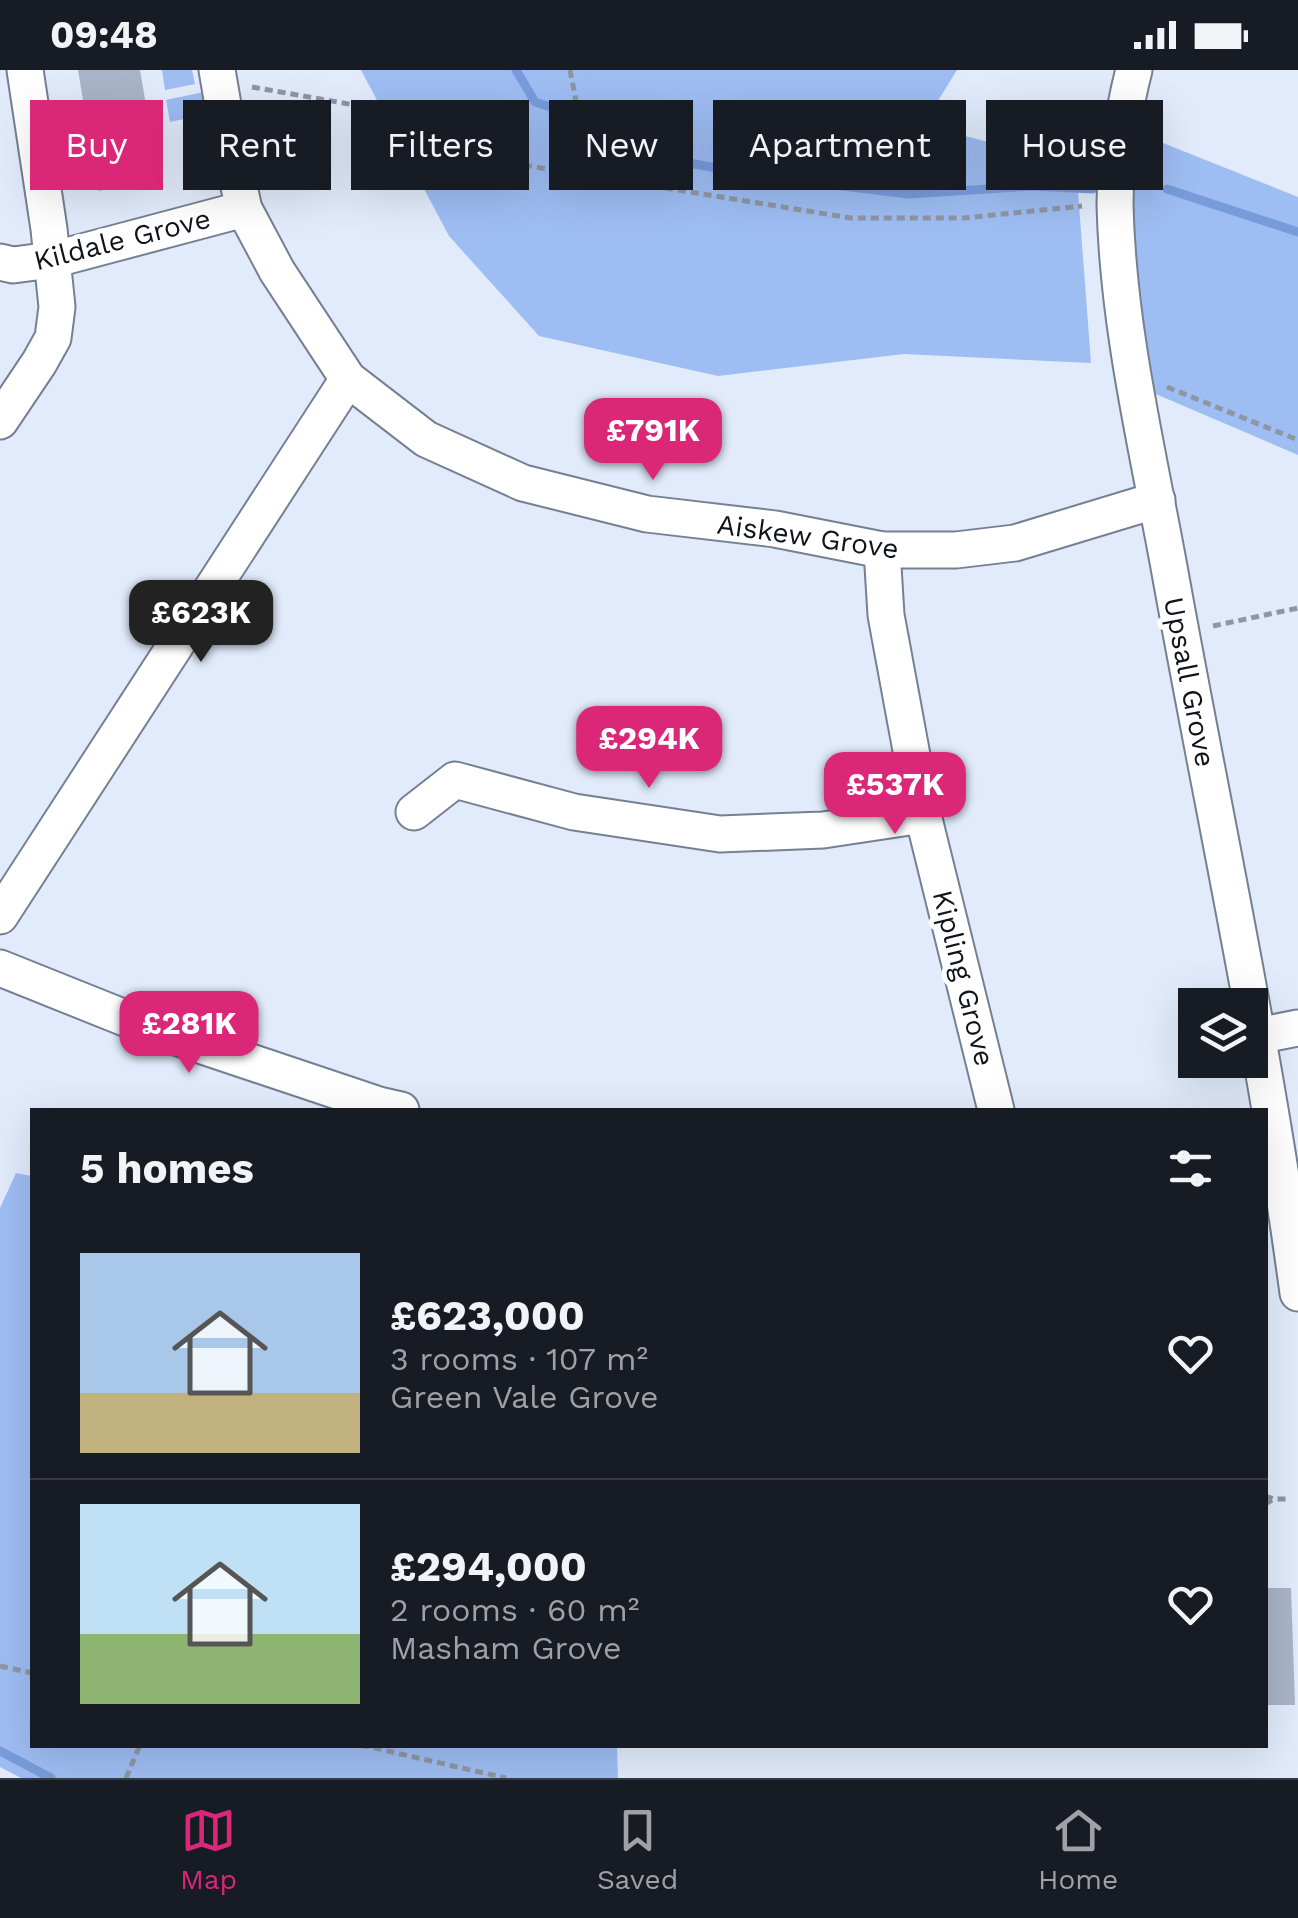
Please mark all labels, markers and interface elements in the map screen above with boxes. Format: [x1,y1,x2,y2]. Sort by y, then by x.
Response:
text: 09:48 [50,13,158,57]
chip: Buy [30,100,163,190]
chip: Rent [183,100,331,190]
chip: Filters [351,100,529,190]
chip: New [549,100,693,190]
chip: Apartment [713,100,966,190]
chip: House [986,100,1163,190]
street label: Kildale Grove [30,202,214,277]
pin: £791K [583,398,723,483]
text: £791K [606,411,700,449]
street label: Aiskew Grove [715,507,901,566]
pin: £623K [131,580,271,665]
text: £623K [151,593,251,631]
street label: Upsall Grove [1157,594,1222,770]
pin: £294K [579,706,719,791]
text: £294K [598,719,700,757]
pin: £537K [825,752,965,837]
text: £537K [846,765,944,803]
street label: Kipling Grove [926,887,1001,1069]
map controls [1178,988,1268,1078]
button: layers [1178,988,1268,1078]
pin: £281K [119,991,259,1076]
text: £281K [142,1004,236,1042]
icon: filters [1163,1141,1218,1196]
text: 5 homes [80,1144,254,1193]
text: £623,000 [390,1291,585,1340]
icon: home [160,1293,280,1413]
icon: heart [1163,1326,1218,1381]
text: 3 rooms · 107 m² [390,1340,648,1378]
text: Green Vale Grove [390,1378,658,1416]
text: £294,000 [390,1542,587,1591]
icon: home [160,1544,280,1664]
icon: heart [1163,1577,1218,1632]
text: 2 rooms · 60 m² [390,1591,639,1629]
text: Masham Grove [390,1629,621,1667]
tab: Map [180,1803,237,1896]
tab: Saved [597,1803,678,1896]
tab: Home [1038,1803,1118,1896]

